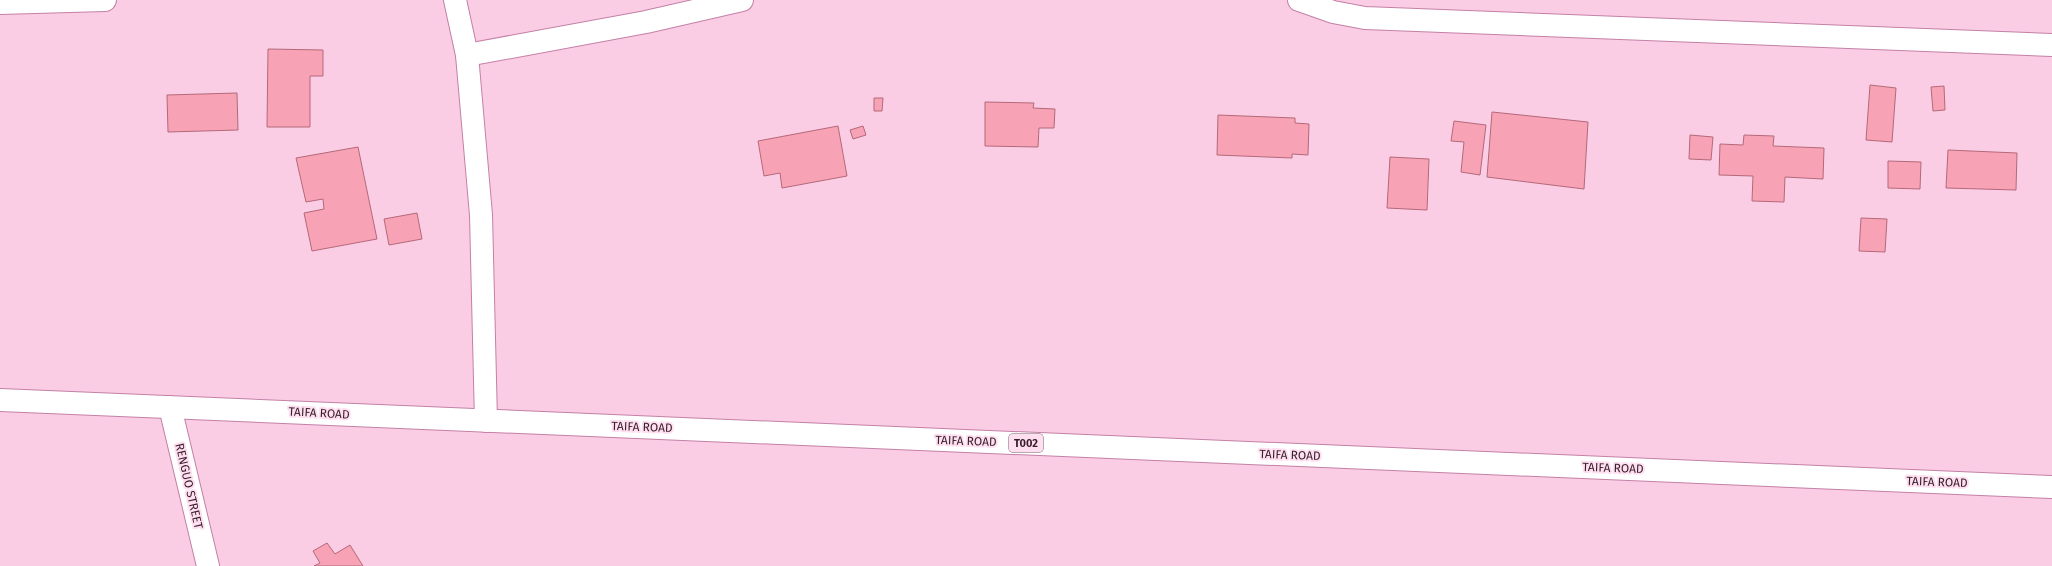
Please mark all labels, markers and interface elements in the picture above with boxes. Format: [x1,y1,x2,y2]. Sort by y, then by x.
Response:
street label: TAIFA ROAD [288,404,350,422]
street label: TAIFA ROAD [611,419,673,435]
street label: TAIFA ROAD [935,433,997,449]
road number: T002 [1009,434,1043,452]
street label: RENGUO STREET [172,442,206,531]
street label: TAIFA ROAD [1259,447,1321,463]
street label: TAIFA ROAD [1582,460,1644,476]
street label: TAIFA ROAD [1906,474,1968,490]

